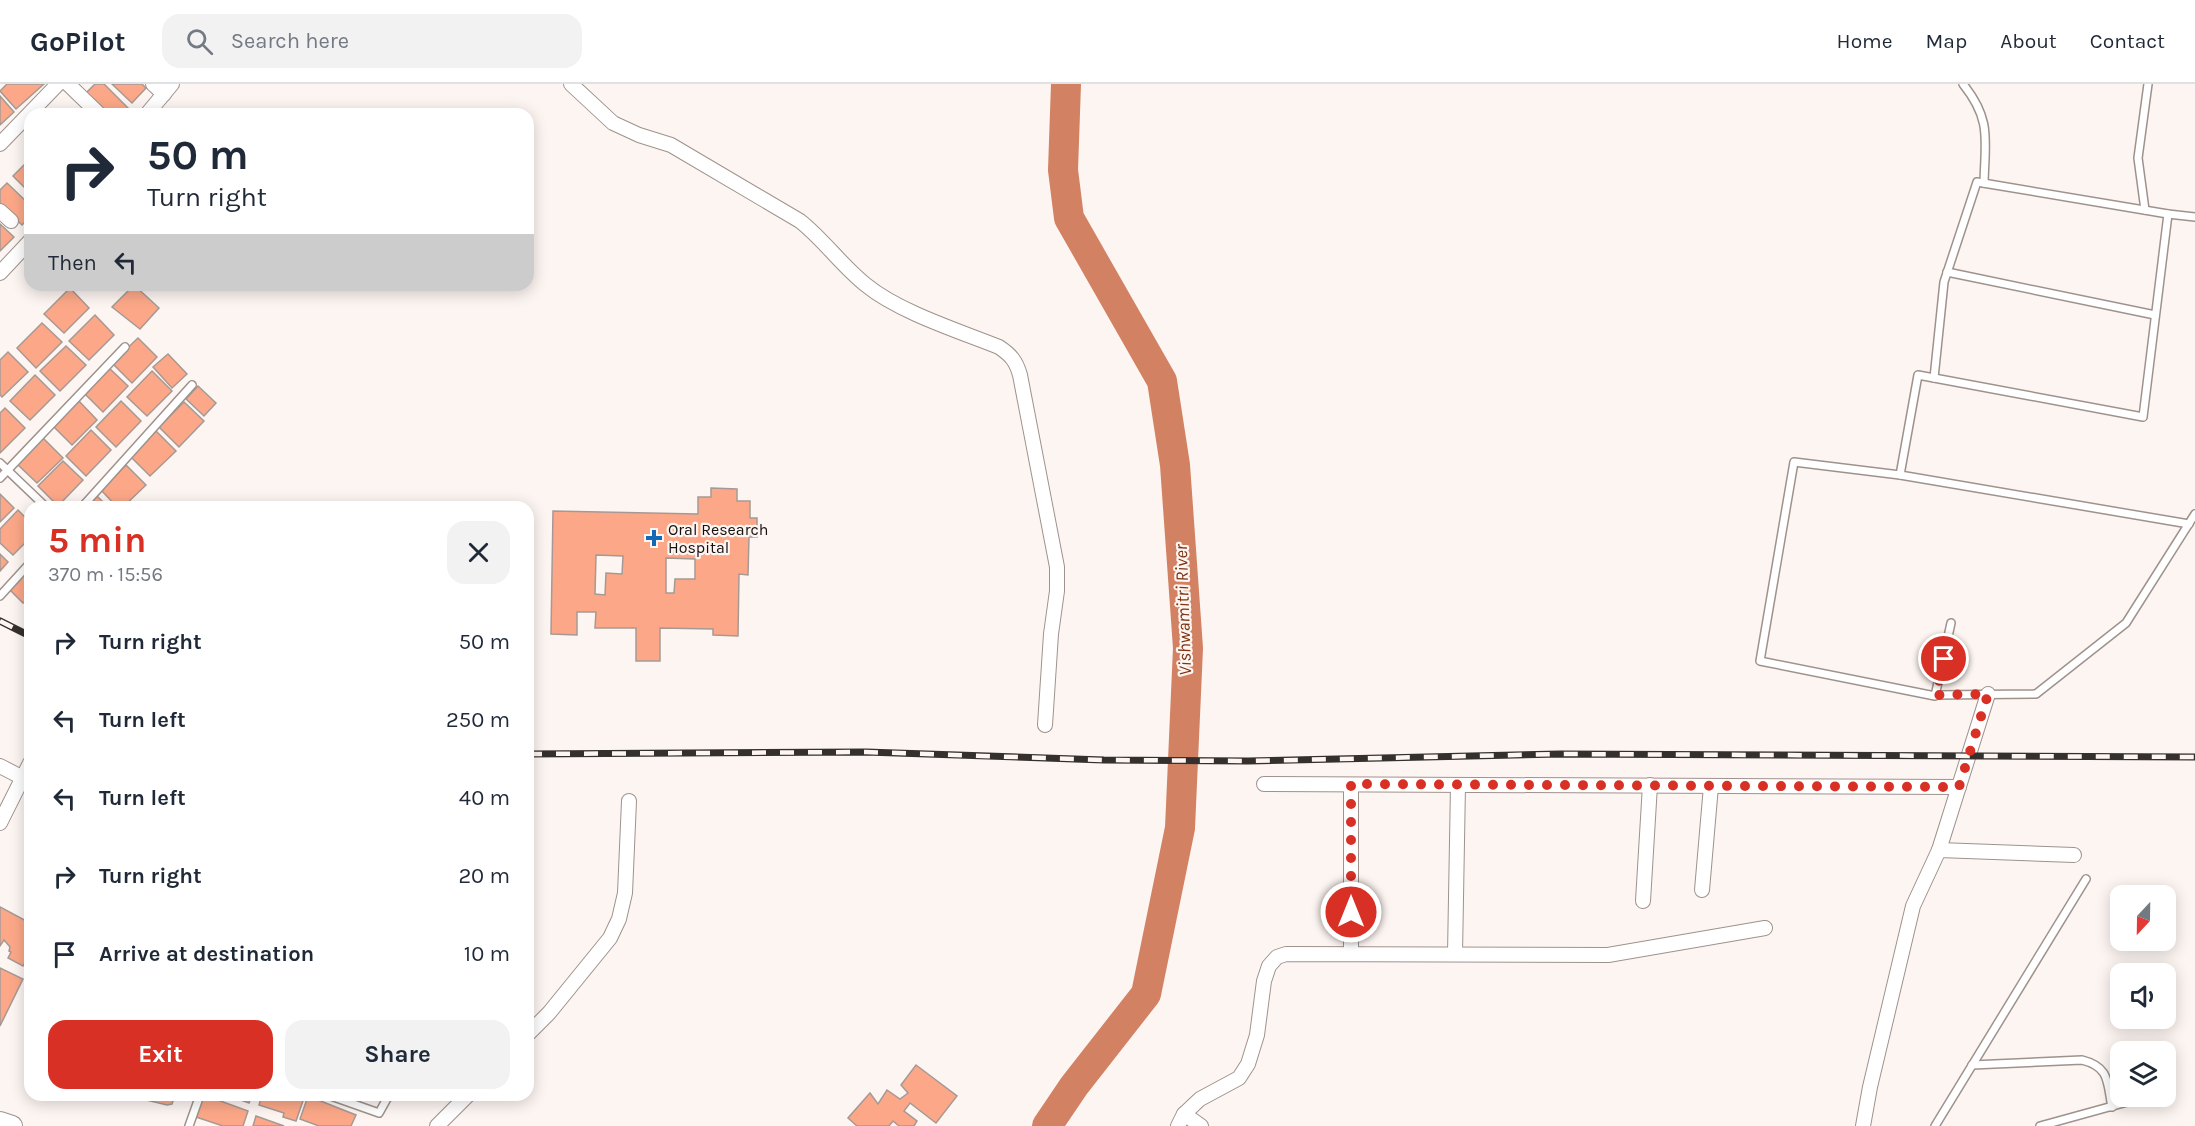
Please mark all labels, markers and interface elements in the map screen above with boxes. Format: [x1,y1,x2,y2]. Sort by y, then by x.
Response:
search box [162,14,582,68]
text: GoPilot [30,25,126,58]
icon: search [183,25,216,58]
text: Search here [231,28,349,54]
text: Home [1837,29,1893,53]
text: Map [1926,29,1967,53]
text: About [2000,29,2057,53]
text: Contact [2090,29,2165,53]
text: 50 m [147,130,249,180]
icon: right [48,132,126,210]
text: Turn right [147,181,267,213]
icon: left [109,246,142,279]
text: Then [48,250,97,276]
text: 5 min [48,519,146,561]
place label: Oral Research Hospital [668,520,768,557]
button: close [447,521,510,584]
marker: Oral Research Hospital [645,529,663,547]
water label: Vishwamitri River [1170,543,1196,676]
text: 370 m · 15:56 [48,563,163,586]
icon: right [48,626,81,659]
text: Turn right [99,629,202,655]
text: 50 m [459,629,510,655]
pin [1918,633,1969,684]
icon: arrive [1927,642,1960,675]
icon: left [48,704,81,737]
text: Turn left [99,707,186,733]
text: 250 m [446,707,510,733]
icon: left [48,782,81,815]
text: Turn left [99,785,186,811]
text: 40 m [459,785,510,811]
icon: right [48,860,81,893]
text: Turn right [99,863,202,889]
text: 20 m [458,863,510,889]
position arrow [1319,880,1383,944]
north arrow [2110,885,2176,951]
map controls [2110,885,2176,1107]
icon: arrive [48,938,81,971]
text: Arrive at destination [99,941,314,967]
text: 10 m [464,941,510,967]
button: sound [2110,963,2176,1029]
button: Exit [48,1020,273,1089]
button: Share [285,1020,510,1089]
button: layers [2110,1041,2176,1107]

